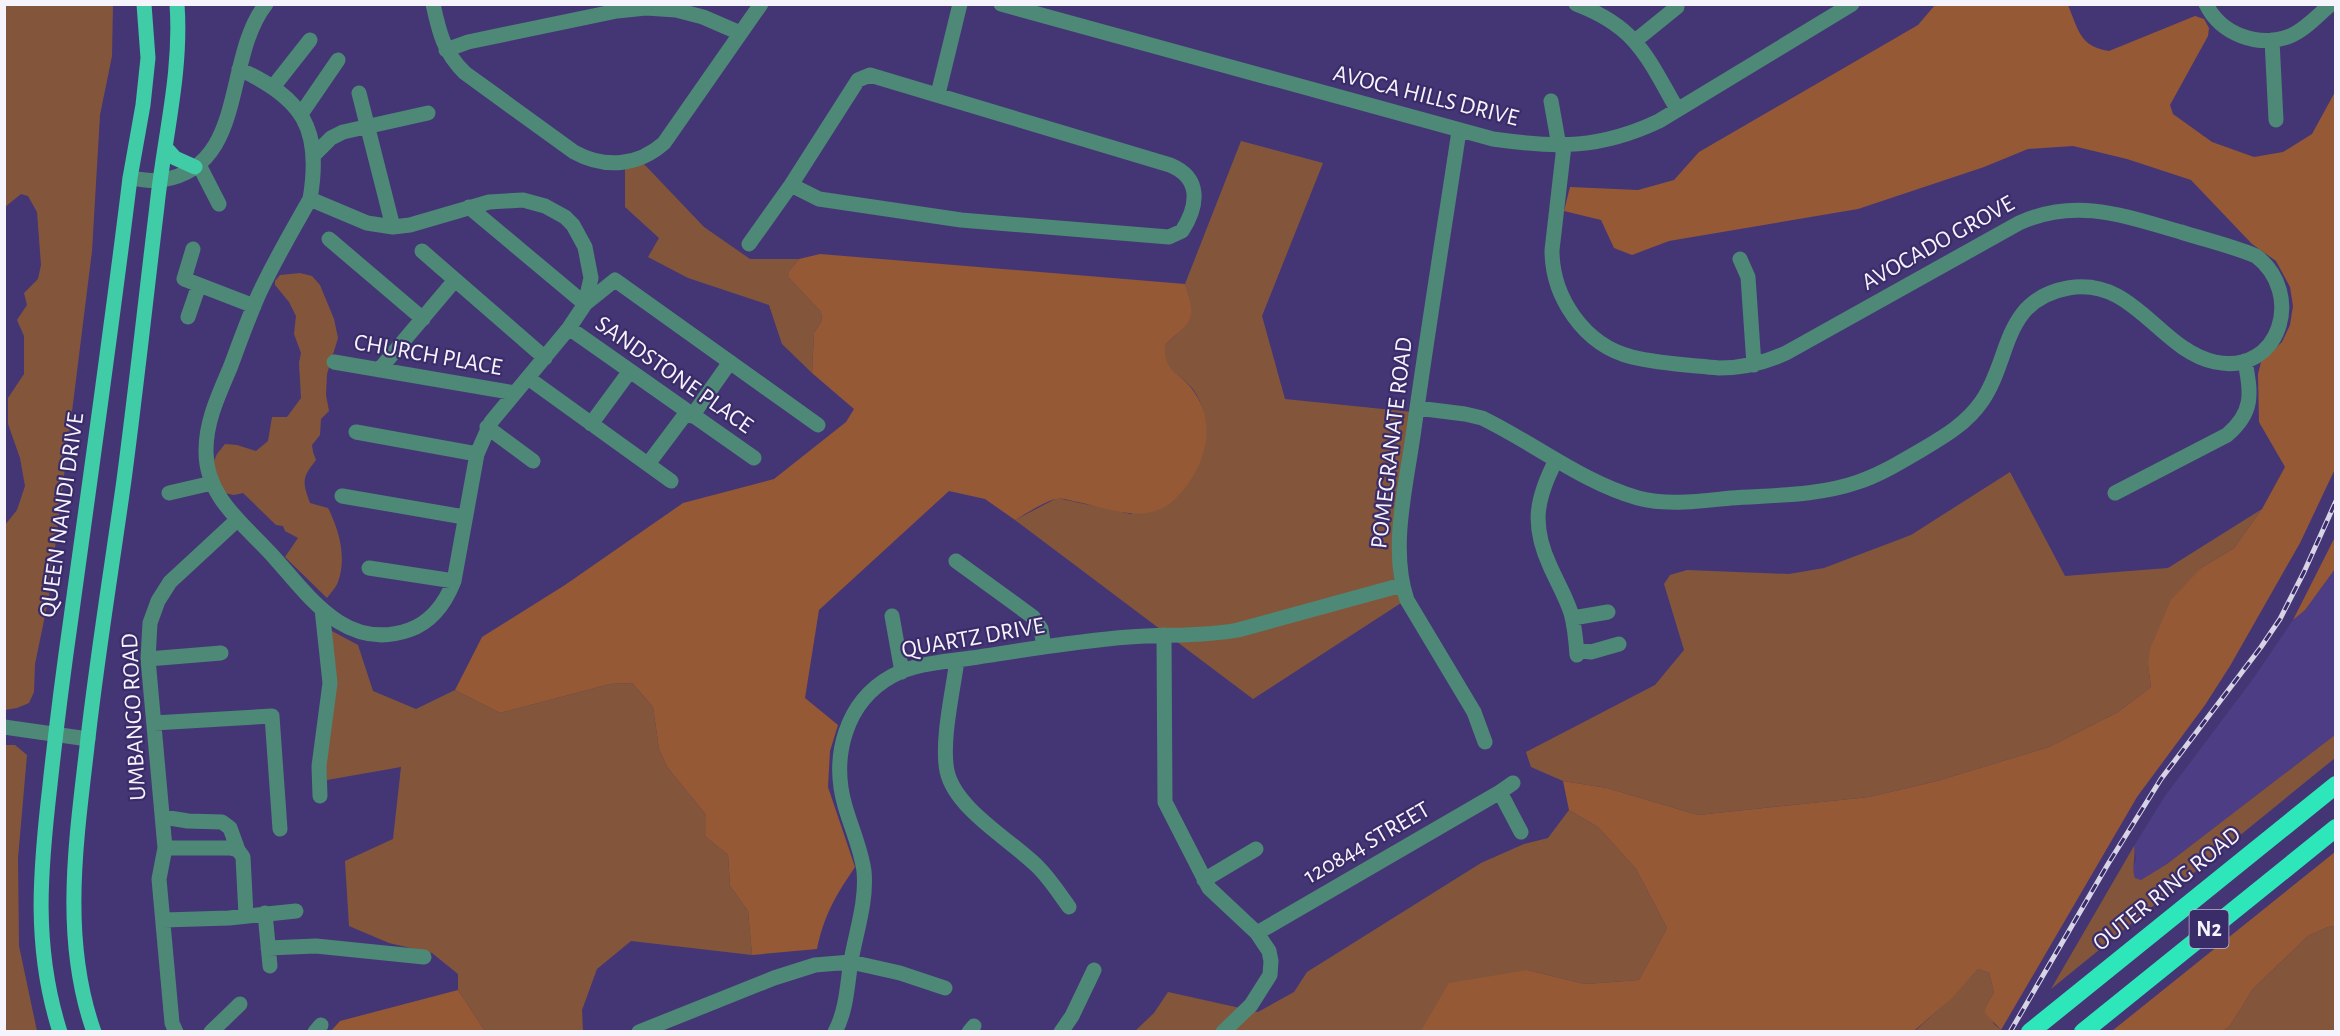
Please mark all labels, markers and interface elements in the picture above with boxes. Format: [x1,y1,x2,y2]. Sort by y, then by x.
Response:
street label: AVOCA HILLS DRIVE [1331,61,1522,131]
street label: AVOCADO GROVE [1858,191,2019,295]
street label: SANDSTONE PLACE [591,312,757,438]
street label: CHURCH PLACE [352,330,504,380]
street label: POMEGRANATE ROAD [1367,336,1417,550]
street label: QUEEN NANDI DRIVE [36,411,88,619]
street label: QUARTZ DRIVE [900,614,1047,662]
street label: UMBANGO ROAD [118,633,150,801]
street label: 120844 STREET [1300,797,1434,889]
street label: OUTER RING ROAD [2089,822,2245,956]
road number: N2 [2190,910,2228,948]

